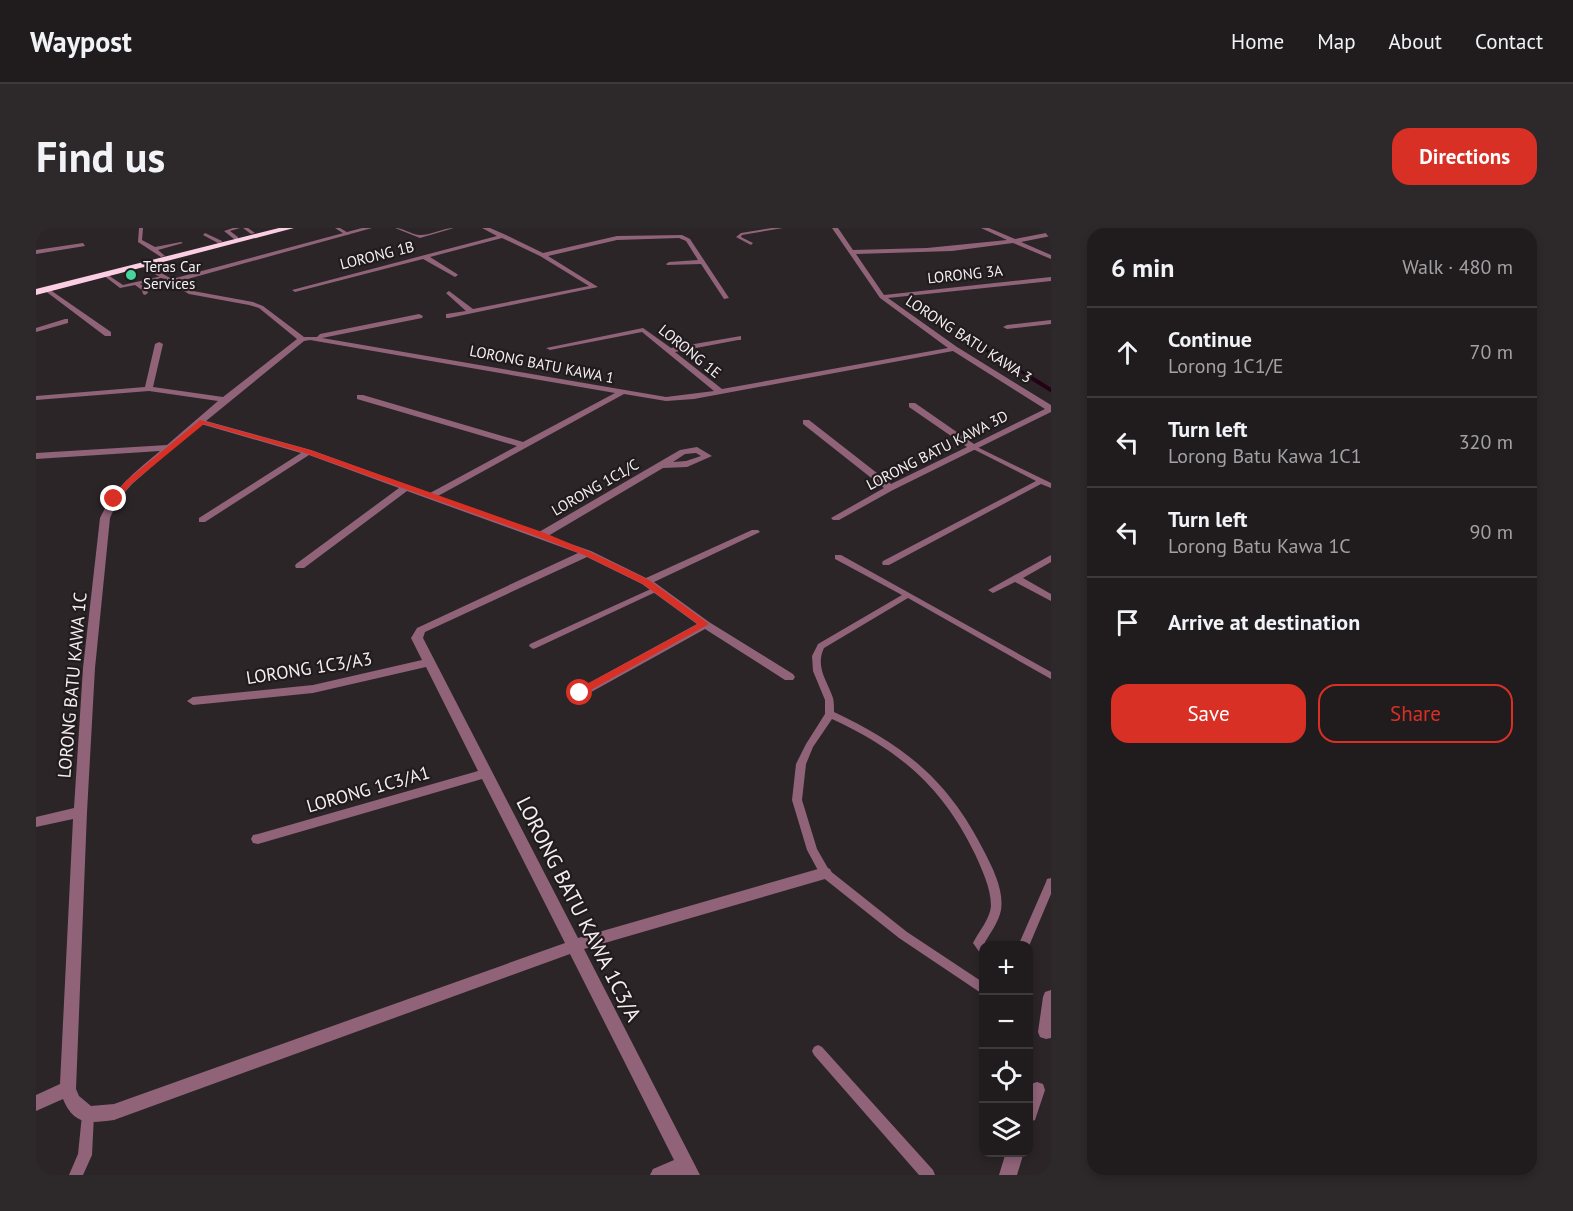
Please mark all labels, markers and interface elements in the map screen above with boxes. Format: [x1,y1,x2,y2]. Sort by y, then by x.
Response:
text: Waypost [30,23,132,60]
text: Home [1231,28,1284,55]
text: Map [1317,28,1356,55]
text: About [1389,28,1442,55]
text: Contact [1475,28,1543,55]
button: Directions [1392,128,1537,185]
text: Find us [36,129,165,184]
street label: LORONG 1B [338,237,416,273]
text: 6 min [1111,251,1174,284]
text: Walk · 480 m [1402,254,1513,280]
place label: Teras Car Services [143,257,201,293]
street label: LORONG 3A [926,261,1004,287]
marker: Teras Car Services [124,268,138,282]
street label: LORONG BATU KAWA 3 [902,291,1036,387]
street label: LORONG 1E [655,320,725,382]
text: Continue [1168,325,1252,353]
icon: ahead [1111,336,1144,369]
text: 70 m [1470,339,1513,365]
street label: LORONG BATU KAWA 1 [468,341,616,387]
text: Lorong 1C1/E [1168,353,1283,379]
street label: LORONG BATU KAWA 3D [863,406,1011,494]
text: Turn left [1168,415,1248,443]
icon: left [1111,426,1144,459]
text: 320 m [1459,429,1513,455]
text: Lorong Batu Kawa 1C1 [1168,443,1362,469]
street label: LORONG 1C1/C [548,454,642,520]
route end [100,485,126,511]
text: Turn left [1168,505,1248,533]
icon: left [1111,516,1144,549]
text: 90 m [1470,519,1513,545]
text: Lorong Batu Kawa 1C [1168,533,1351,559]
street label: LORONG BATU KAWA 1C [52,591,92,779]
icon: arrive [1111,606,1144,639]
text: Arrive at destination [1168,608,1360,636]
street label: LORONG 1C3/A3 [244,647,374,689]
route start [566,679,592,705]
button: Save [1111,684,1306,743]
button: Share [1318,684,1513,743]
street label: LORONG 1C3/A1 [304,760,432,818]
street label: LORONG BATU KAWA 1C3/A [511,792,648,1027]
map controls [979,941,1033,1157]
button: + [979,941,1033,995]
button: − [979,995,1033,1049]
button: locate [979,1049,1033,1103]
button: layers [979,1103,1033,1157]

